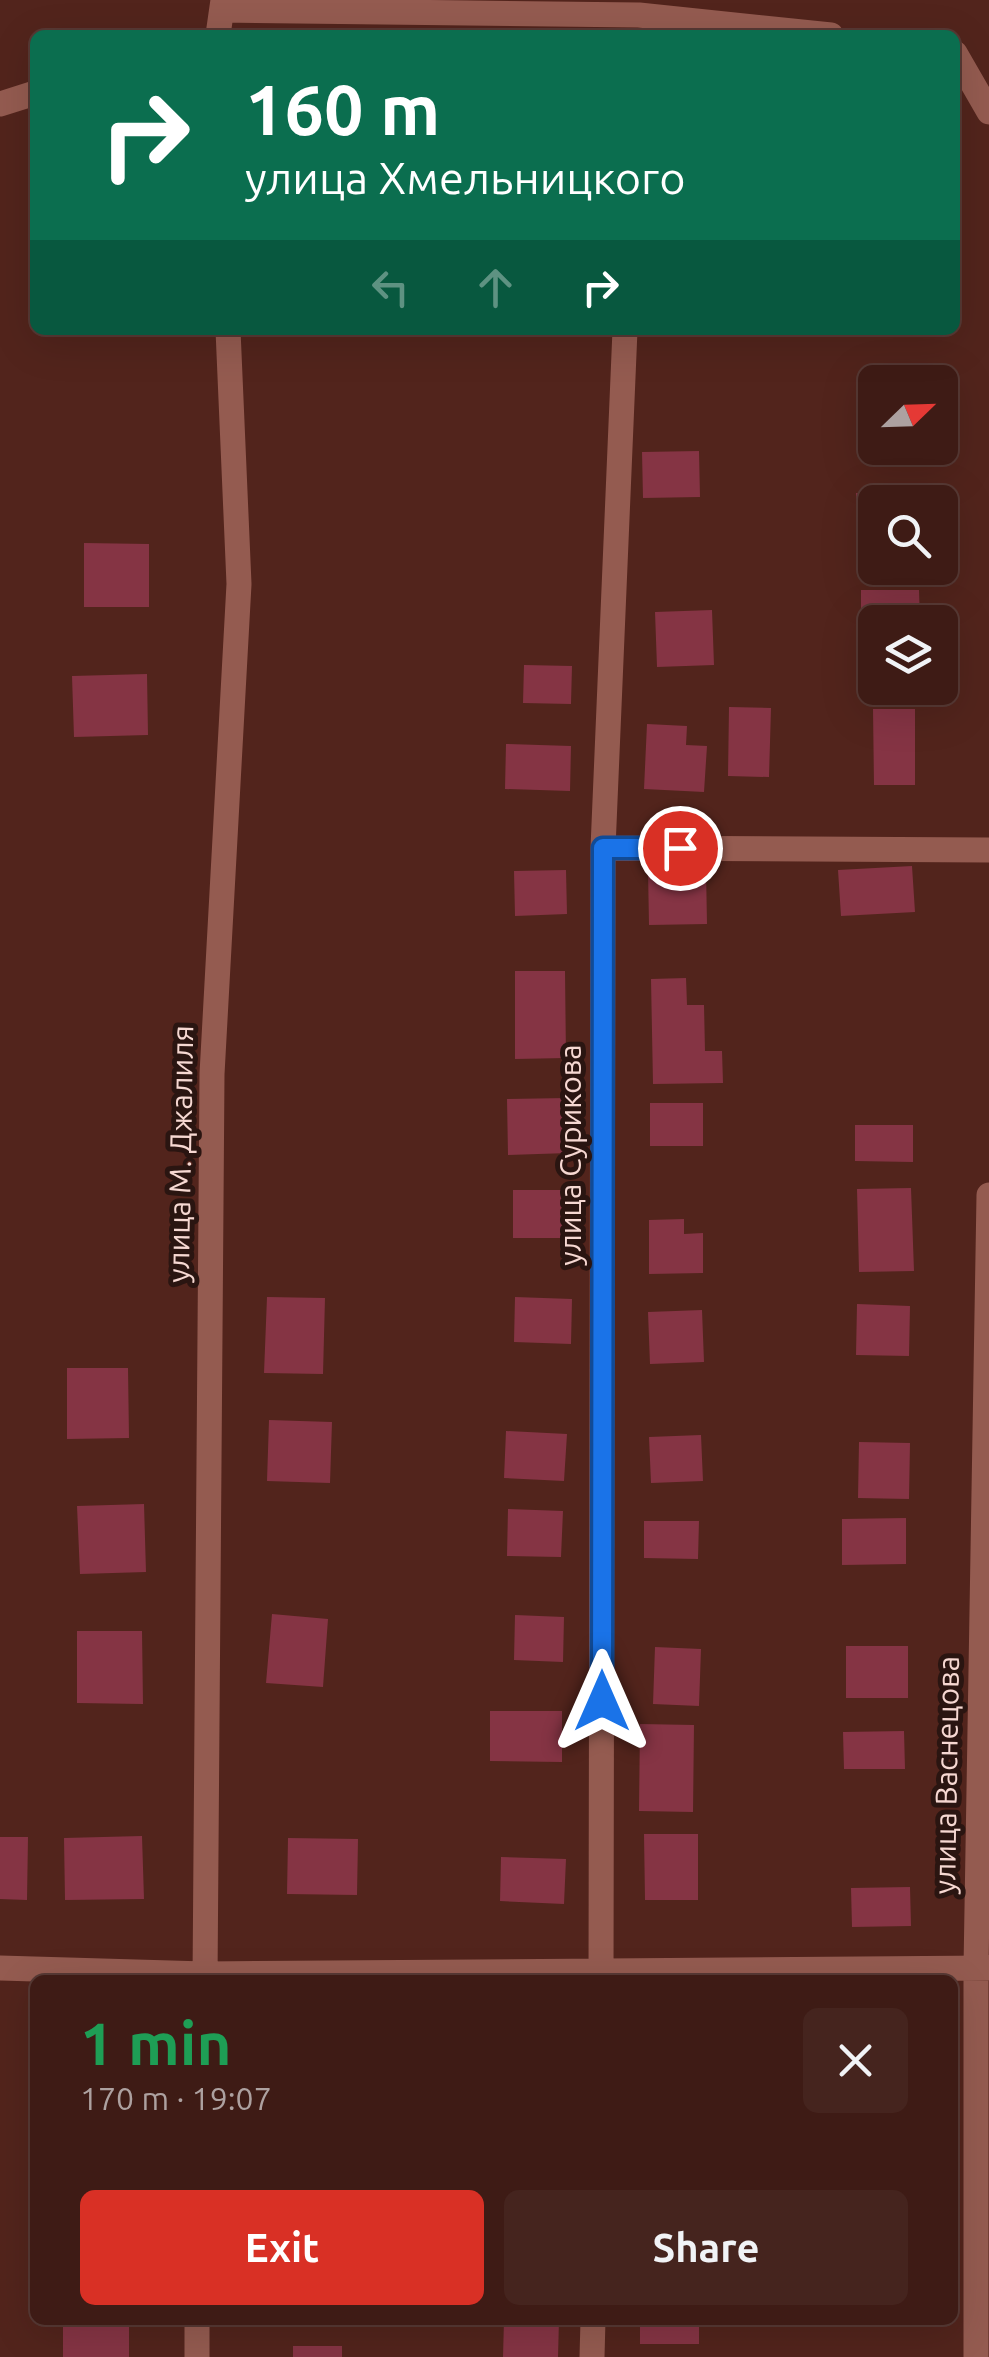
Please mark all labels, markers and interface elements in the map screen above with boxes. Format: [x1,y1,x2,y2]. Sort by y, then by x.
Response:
icon: right [80,70,210,200]
text: 160 m [245,70,440,148]
text: улица Хмельницкого [245,152,686,203]
icon: left [363,260,418,315]
icon: ahead [468,260,523,315]
icon: right [573,260,628,315]
north arrow [858,365,958,465]
map controls [858,365,958,705]
button: search [858,485,958,585]
button: layers [858,605,958,705]
pin [638,806,723,891]
icon: arrive [653,821,708,876]
street label: улица М. Джалиля [161,1025,199,1283]
street label: улица Сурикова [553,1044,587,1266]
position arrow [550,1649,654,1753]
street label: улица Васнецова [927,1655,965,1895]
button: close [803,2008,908,2113]
text: 1 min [80,2009,232,2076]
text: 170 m · 19:07 [80,2080,272,2116]
button: Exit [80,2190,484,2305]
button: Share [504,2190,908,2305]

